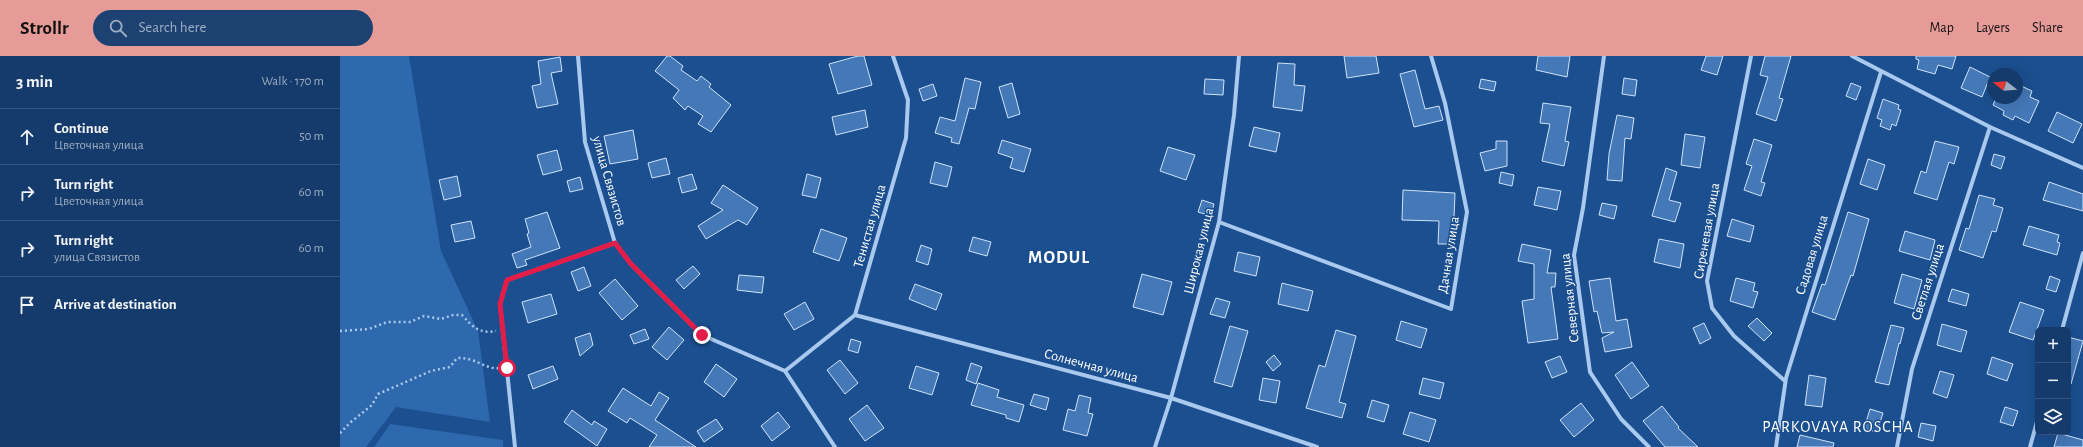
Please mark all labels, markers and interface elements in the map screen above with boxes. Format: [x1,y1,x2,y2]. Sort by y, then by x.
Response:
search box [93,10,373,46]
icon: search [107,17,129,39]
text: Strollr [20,19,69,38]
text: Search here [139,20,206,35]
text: Map [1929,21,1954,35]
text: Layers [1976,21,2010,35]
text: Share [2032,21,2063,35]
north arrow [1987,68,2023,104]
text: 3 min [16,73,53,90]
text: Walk · 170 m [261,75,324,88]
text: Continue [54,121,109,136]
icon: ahead [16,126,38,148]
text: 50 m [299,130,324,143]
street label: улица Связистов [589,134,628,227]
text: Цветочная улица [54,139,144,152]
text: Turn right [54,177,113,192]
street label: Сиреневая улица [1692,181,1722,280]
icon: right [16,182,38,204]
street label: Тенистая улица [851,182,889,269]
text: 60 m [298,186,324,199]
text: Цветочная улица [54,195,144,208]
street label: Широкая улица [1181,206,1217,296]
street label: Садовая улица [1793,213,1831,297]
street label: Дачная улица [1436,215,1462,294]
text: Turn right [54,233,113,248]
icon: right [16,238,38,260]
street label: Светлая улица [1909,241,1947,322]
text: 60 m [298,242,324,255]
district label: MODUL [1028,249,1090,267]
text: улица Связистов [54,251,140,264]
street label: Северная улица [1558,252,1582,343]
icon: arrive [16,294,38,316]
text: Arrive at destination [54,297,177,312]
route end [693,326,711,344]
map controls [2035,327,2071,435]
button: + [2035,327,2071,363]
street label: Солнечная улица [1042,347,1140,385]
route start [498,359,516,377]
button: − [2035,363,2071,399]
button: layers [2035,399,2071,435]
district label: PARKOVAYA ROSCHA [1762,419,1914,435]

